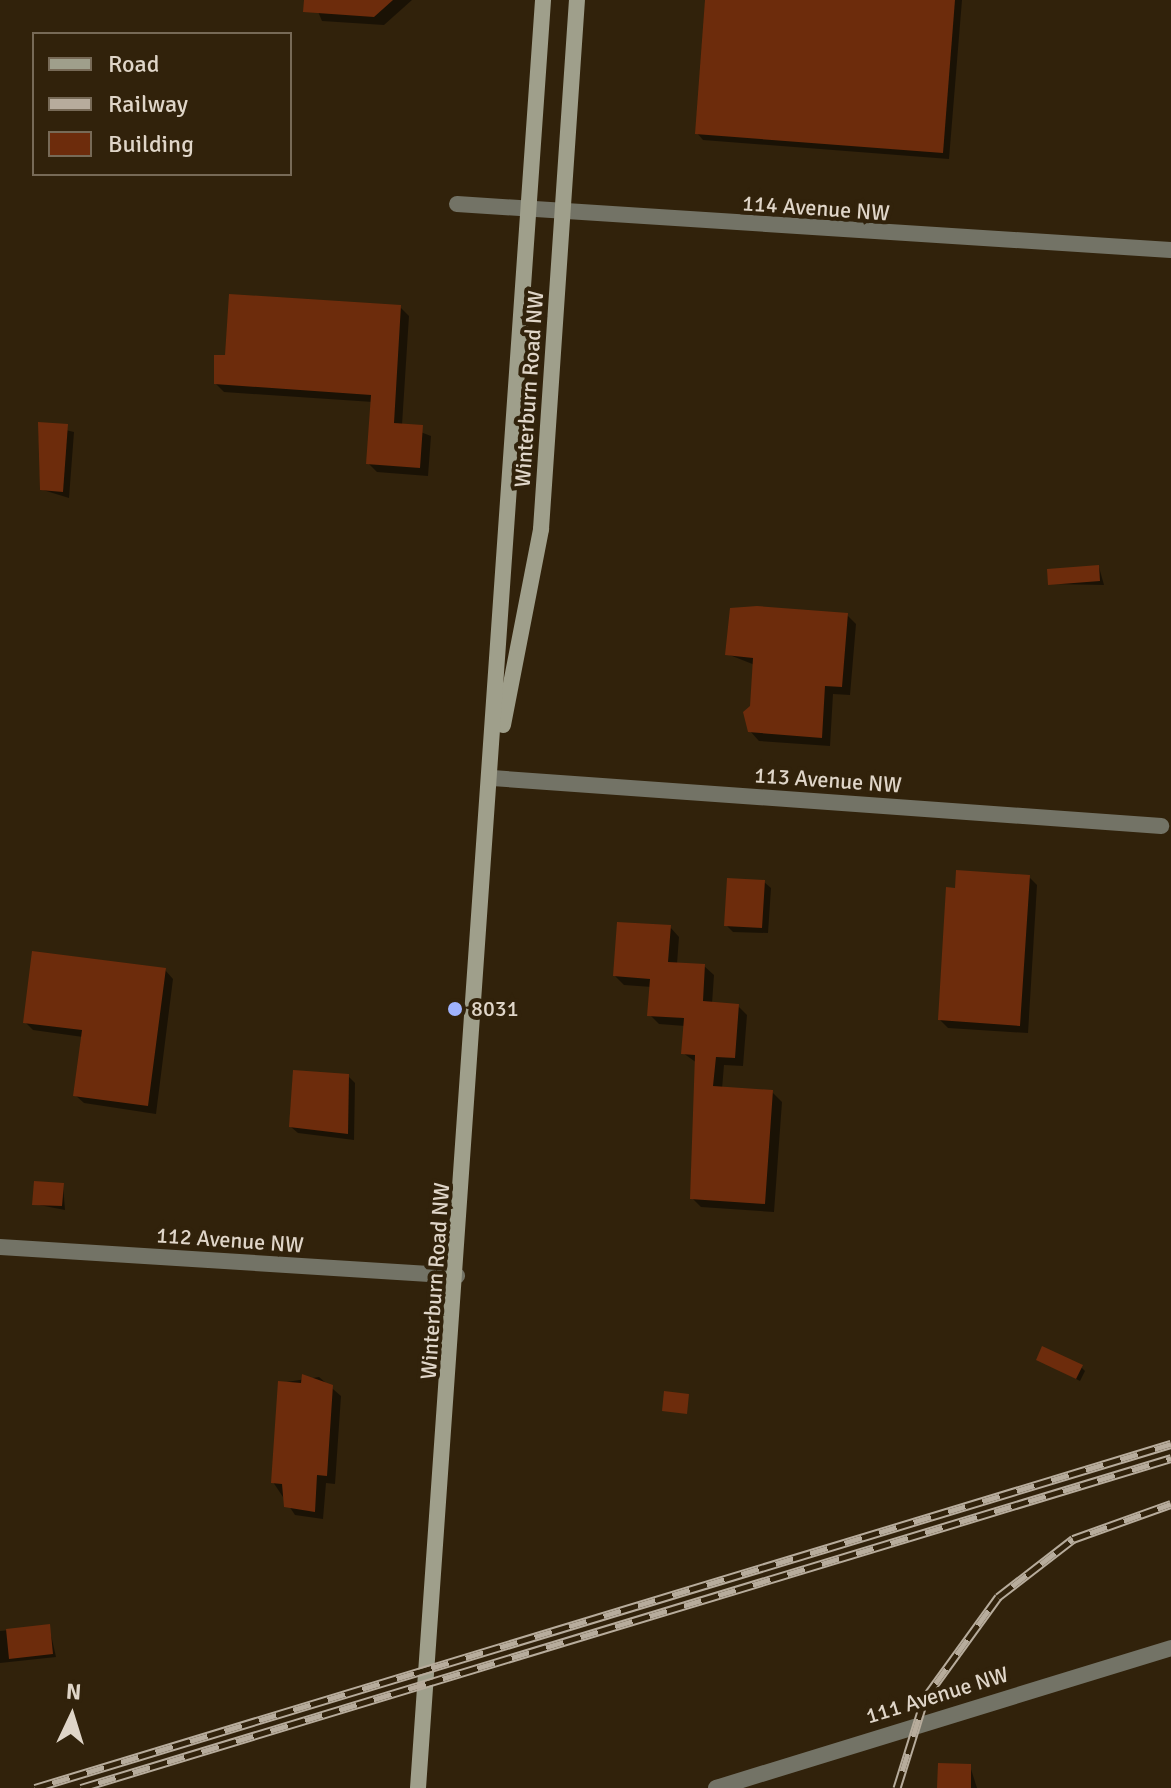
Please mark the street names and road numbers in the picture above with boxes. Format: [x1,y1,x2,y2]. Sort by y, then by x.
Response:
street label: 114 Avenue NW [741,190,891,226]
street label: Winterburn Road NW [509,290,549,488]
street label: 113 Avenue NW [753,762,903,798]
street label: Winterburn Road NW [415,1182,455,1380]
street label: 112 Avenue NW [155,1222,305,1258]
street label: 111 Avenue NW [862,1661,1012,1729]

